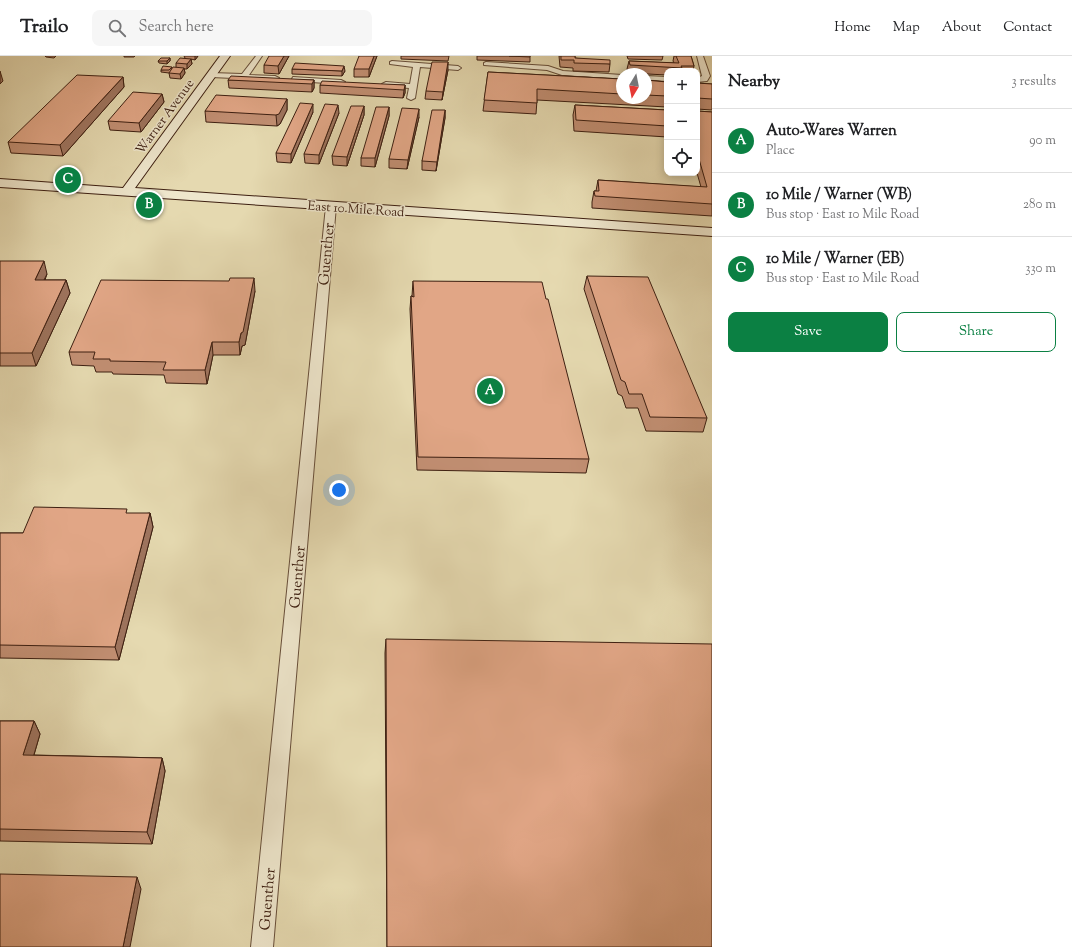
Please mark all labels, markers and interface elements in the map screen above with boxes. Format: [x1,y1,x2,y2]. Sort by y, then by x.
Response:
search box [92,10,372,46]
text: Trailo [20,14,68,41]
icon: search [106,17,128,39]
text: Search here [138,17,214,38]
text: Home [834,18,871,38]
text: Map [893,18,920,38]
text: About [942,18,981,38]
text: Contact [1003,18,1052,38]
north arrow [616,68,652,104]
map controls [664,68,700,176]
button: + [664,68,700,104]
text: Nearby [728,70,780,94]
text: 3 results [1011,73,1056,91]
street label: Warner Avenue [132,76,199,158]
button: − [664,104,700,140]
text: Auto-Wares Warren [766,121,897,142]
text: A [736,132,746,150]
text: 90 m [1029,132,1056,150]
button: locate [664,140,700,176]
text: Place [766,142,795,160]
pin: C [55,165,81,195]
text: 10 Mile / Warner (WB) [766,185,912,206]
pin: B [136,190,162,220]
text: B [737,196,745,214]
text: 280 m [1023,196,1056,214]
street label: East 10 Mile Road [307,198,406,222]
text: Bus stop · East 10 Mile Road [766,206,919,224]
street label: Guenther [314,221,341,286]
text: 10 Mile / Warner (EB) [766,249,904,270]
text: C [736,260,746,278]
text: 330 m [1025,260,1056,278]
text: Bus stop · East 10 Mile Road [766,270,919,288]
button: Save [728,312,888,352]
button: Share [896,312,1056,352]
pin: A [477,376,503,406]
your location [329,480,349,500]
street label: Guenther [285,544,312,609]
street label: Guenther [255,866,282,931]

